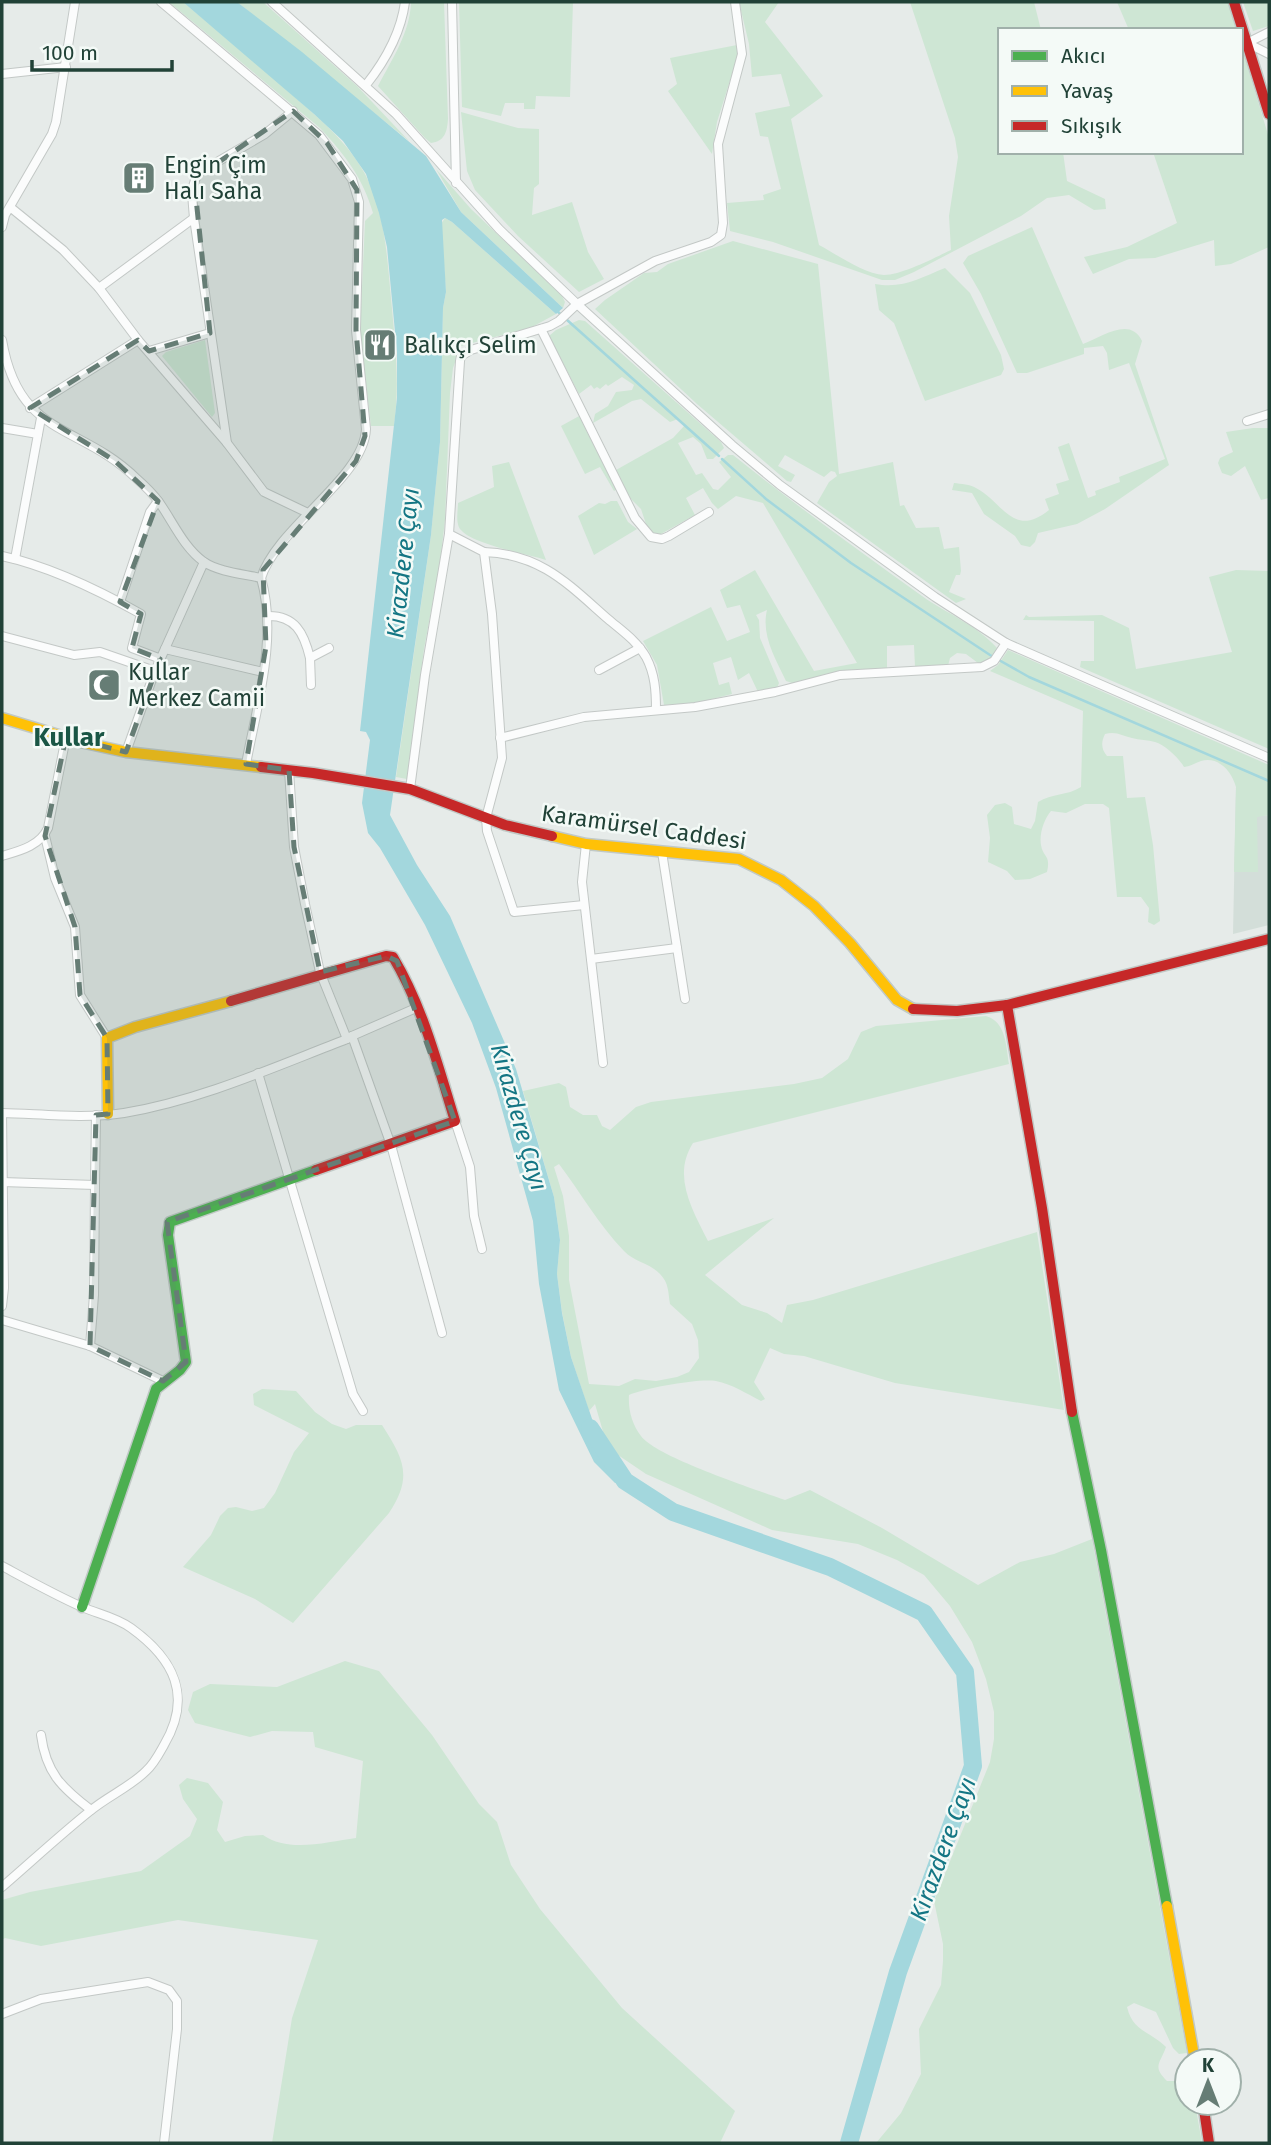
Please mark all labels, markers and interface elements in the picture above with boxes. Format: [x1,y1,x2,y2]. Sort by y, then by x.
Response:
scale bar [32,28,172,72]
legend [998,28,1243,154]
text: 100 m [42,40,98,66]
text: Akıcı [1061,43,1106,69]
text: Yavaş [1061,78,1113,104]
text: Sıkışık [1061,113,1122,139]
place label: Engin Çim Halı Saha [164,151,267,205]
building icon: Engin Çim Halı Saha [120,159,158,197]
restaurant icon: Balıkçı Selim [361,326,399,364]
place label: Balıkçı Selim [404,331,537,359]
water label: Kirazdere Çayı [381,486,425,640]
place label: Kullar Merkez Camii [128,658,265,712]
mosque icon: Kullar Merkez Camii [85,666,123,704]
district label: Kullar [34,722,105,753]
street label: Karamürsel Caddesi [540,799,748,855]
water label: Kirazdere Çayı [485,1040,553,1194]
water label: Kirazdere Çayı [904,1773,982,1925]
north arrow [1173,2047,1243,2117]
text: K [1202,2054,1215,2077]

